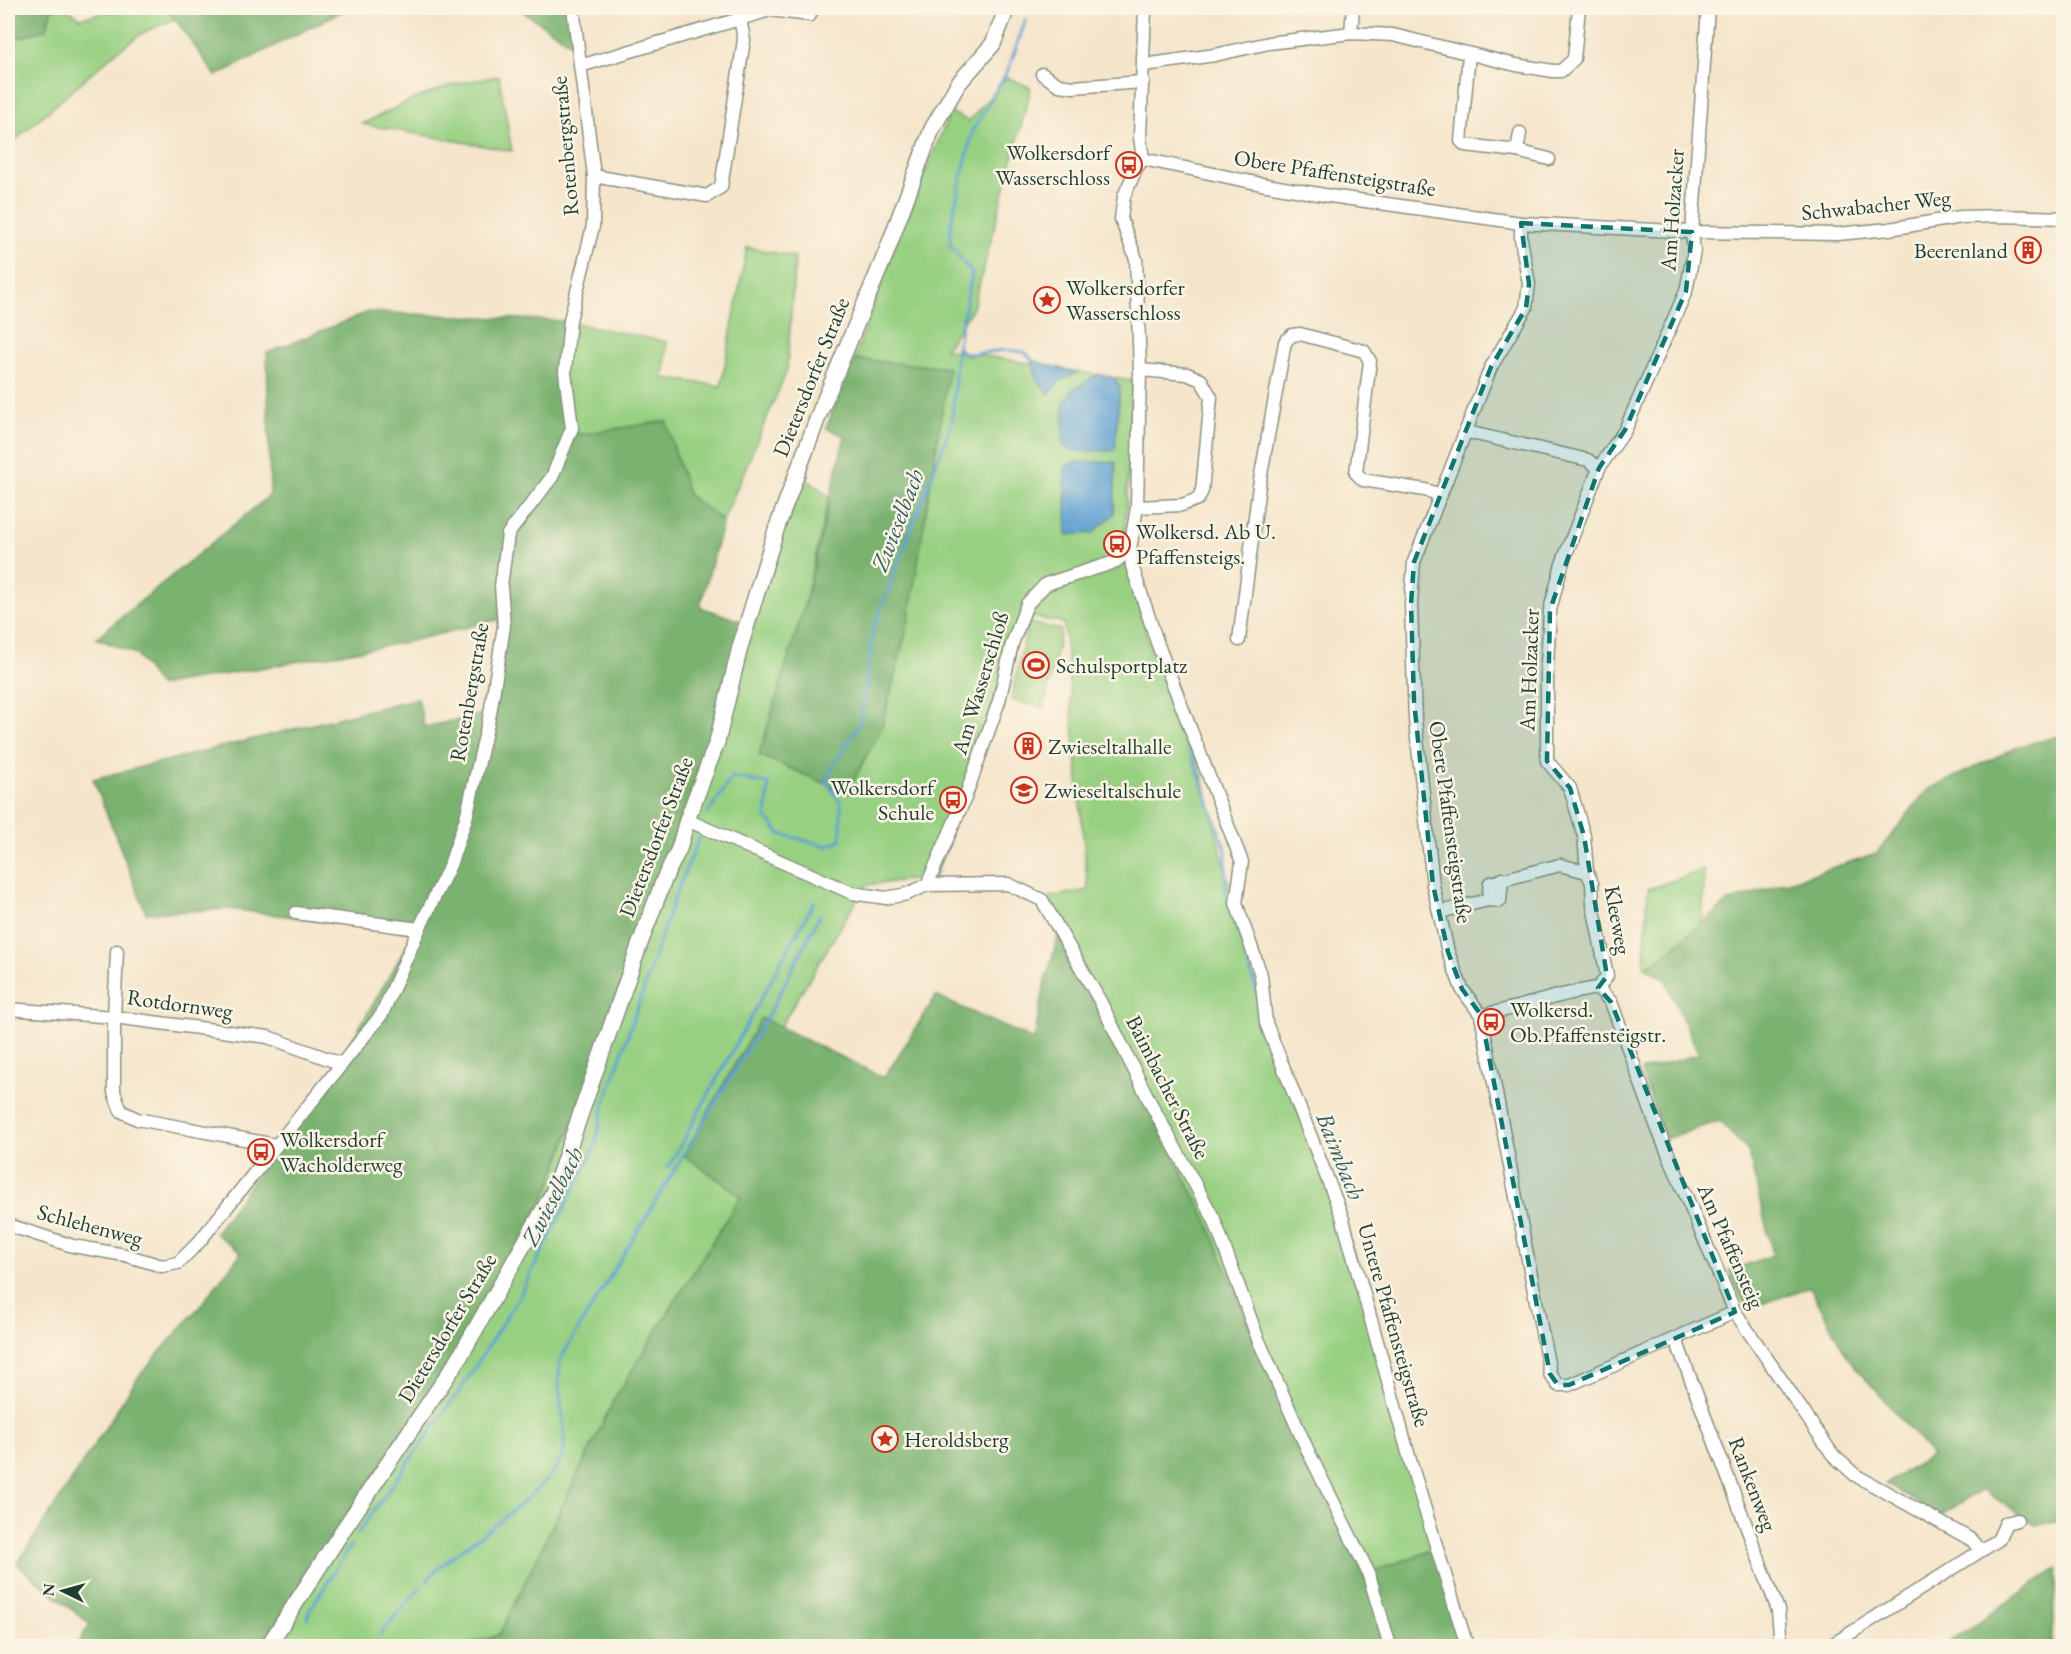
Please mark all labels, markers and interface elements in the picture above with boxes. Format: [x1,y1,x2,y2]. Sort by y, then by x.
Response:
street label: Rotenbergstraße [544,74,586,217]
place label: Wolkersdorf Wasserschloss [995,138,1113,192]
street label: Obere Pfaffensteigstraße [1232,143,1438,203]
street label: Am Holzacker [1653,147,1691,273]
bus stop icon: Wolkersdorf Wasserschloss [1114,150,1144,180]
street label: Schwabacher Weg [1800,183,1952,227]
building icon: Beerenland [2013,235,2043,265]
place label: Beerenland [1914,236,2009,265]
place label: Wolkersdorfer Wasserschloss [1066,273,1186,327]
place icon: Wolkersdorfer Wasserschloss [1032,285,1062,315]
street label: Dietersdorfer Straße [766,293,856,461]
water label: Zwieselbach [863,464,931,576]
place label: Wolkersd. Ab U. Pfaffensteigs. [1136,517,1276,571]
bus stop icon: Wolkersd. Ab U. Pfaffensteigs. [1102,529,1132,559]
street label: Am Wasserschloß [944,608,1016,759]
street label: Am Holzacker [1512,608,1546,733]
street label: Rotenbergstraße [443,620,496,764]
sports icon: Schulsportplatz [1021,650,1051,680]
place label: Schulsportplatz [1056,651,1188,680]
street label: Obere Pfaffensteigstraße [1422,719,1480,925]
building icon: Zwieseltalhalle [1013,731,1043,761]
place label: Zwieseltalhalle [1048,732,1172,761]
street label: Dietersdorfer Straße [612,752,700,921]
place label: Wolkersdorf Schule [830,773,937,827]
school or university icon: Zwieseltalschule [1009,775,1039,805]
place label: Zwieseltalschule [1044,776,1182,805]
bus stop icon: Wolkersdorf Schule [938,785,968,815]
street label: Kleeweg [1598,883,1638,957]
street label: Rotdornweg [125,982,235,1026]
place label: Wolkersd. Ob.Pfaffensteigstr. [1510,995,1666,1049]
bus stop icon: Wolkersd. Ob.Pfaffensteigstr. [1476,1007,1506,1037]
street label: Baimbacher Straße [1119,1010,1217,1164]
water label: Baimbach [1309,1107,1373,1204]
place label: Wolkersdorf Wacholderweg [280,1125,403,1179]
bus stop icon: Wolkersdorf Wacholderweg [246,1137,276,1167]
water label: Zwieselbach [513,1141,590,1252]
street label: Am Pfaffensteig [1690,1178,1772,1313]
street label: Schlehenweg [34,1197,146,1253]
street label: Untere Pfaffensteigstraße [1351,1220,1437,1431]
street label: Dietersdorfer Straße [391,1247,503,1408]
place icon: Heroldsberg [870,1424,900,1454]
place label: Heroldsberg [904,1425,1009,1454]
street label: Rankenweg [1722,1433,1784,1536]
north arrow [33,1561,93,1621]
text: N [38,1582,60,1597]

